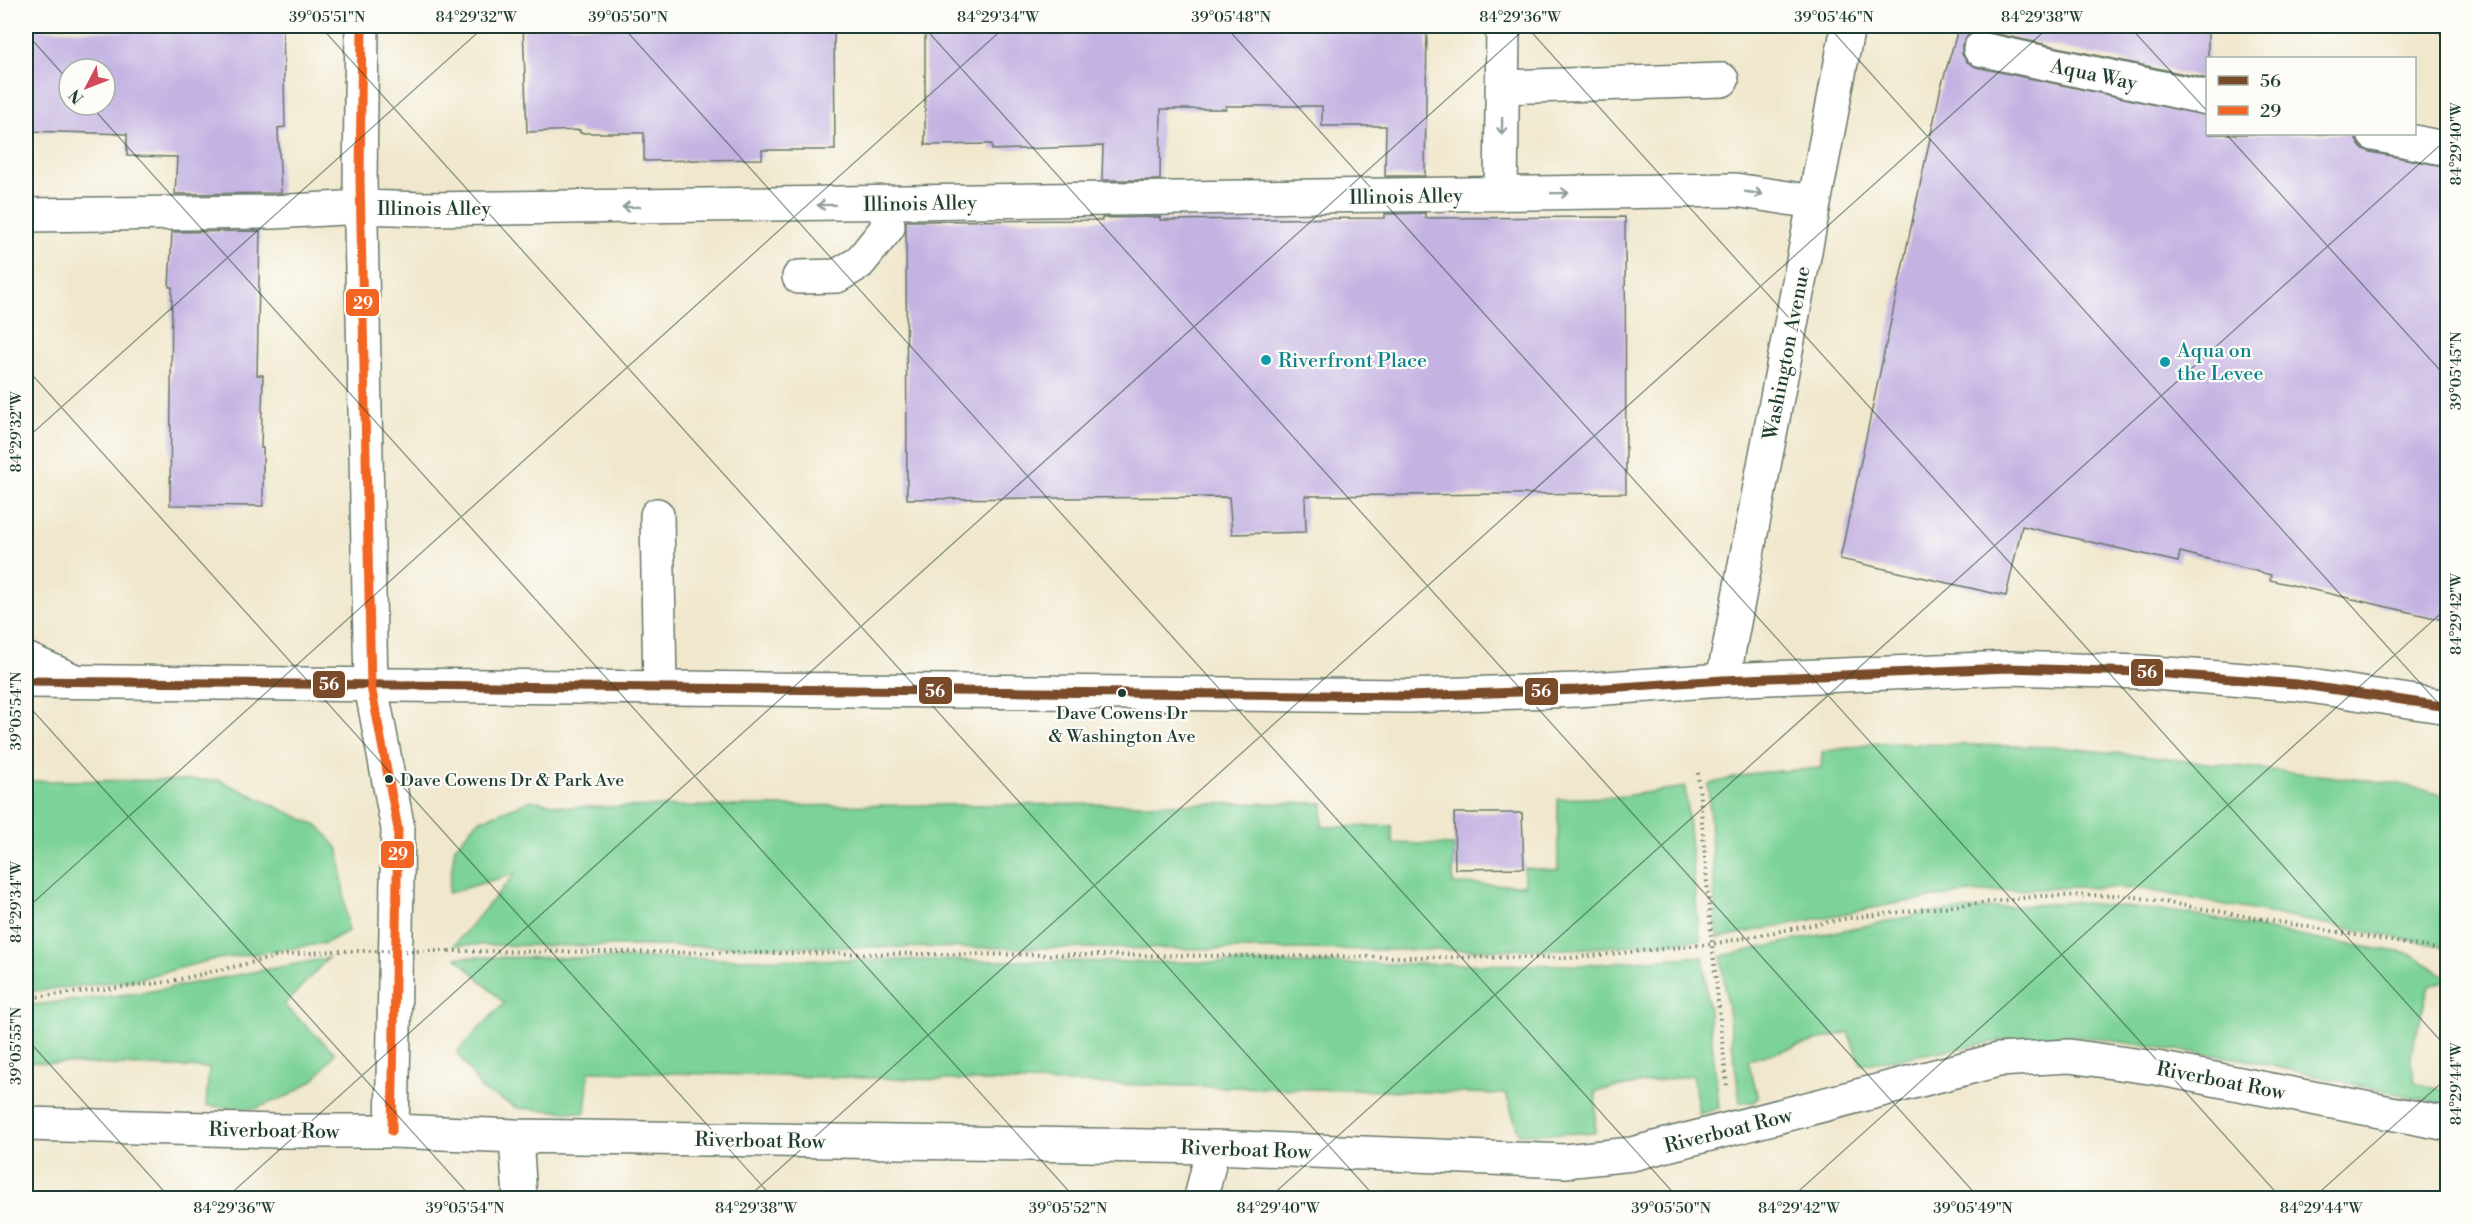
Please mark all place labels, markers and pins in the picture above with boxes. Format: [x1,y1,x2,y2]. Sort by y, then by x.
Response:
place label: Aqua on the Levee [2176,339,2264,387]
place label: Riverfront Place [1278,349,1427,374]
marker: Riverfront Place [1259,353,1273,367]
marker: Aqua on the Levee [2158,355,2172,369]
marker: Dave Cowens Dr & Washington Ave [1116,687,1128,699]
place label: Dave Cowens Dr & Washington Ave [1049,702,1195,748]
place label: Dave Cowens Dr & Park Ave [400,769,624,792]
marker: Dave Cowens Dr & Park Ave [383,773,395,785]

